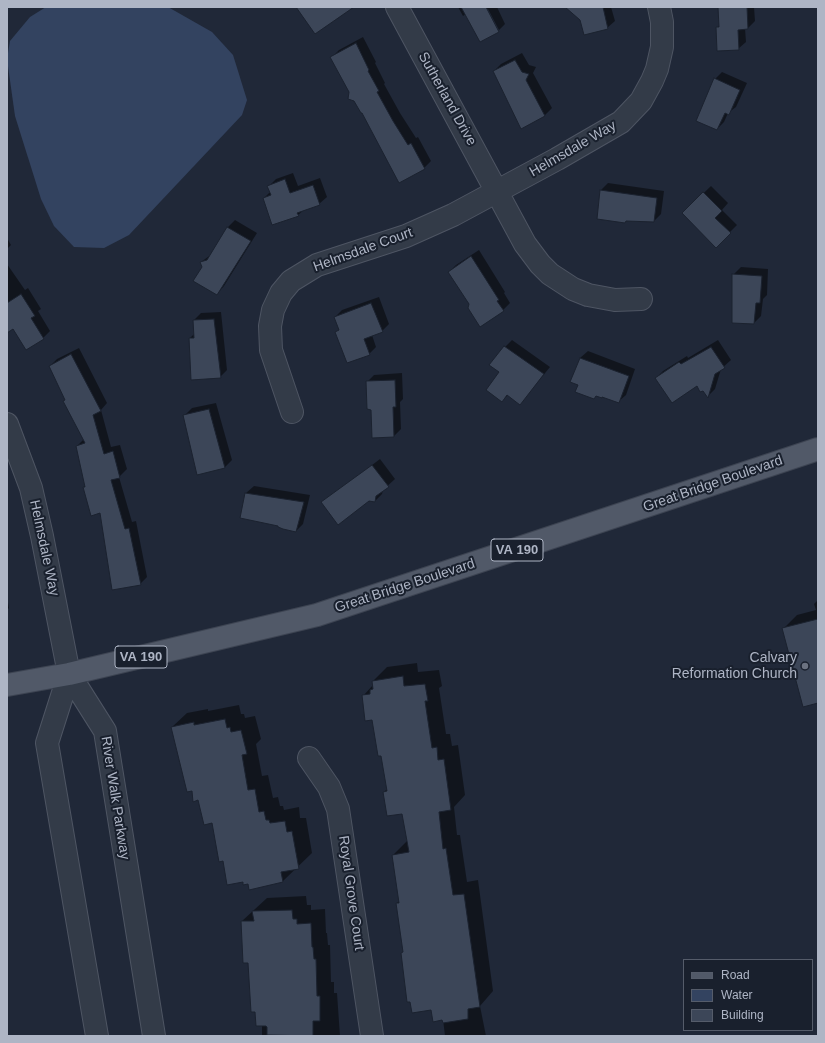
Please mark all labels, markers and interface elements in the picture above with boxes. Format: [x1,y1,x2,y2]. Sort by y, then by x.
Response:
street label: Sutherland Drive [414,49,480,149]
street label: Helmsdale Way [527,117,619,181]
street label: Helmsdale Court [311,224,415,276]
street label: Great Bridge Boulevard [641,452,785,516]
street label: Helmsdale Way [26,499,62,597]
road number: VA 190 [491,539,543,561]
street label: Great Bridge Boulevard [333,555,477,617]
road number: VA 190 [115,646,167,668]
place label: Calvary Reformation Church [672,650,797,682]
marker: Calvary Reformation Church [800,661,810,671]
street label: River Walk Parkway [97,735,133,861]
street label: Royal Grove Court [335,834,367,952]
legend [683,959,813,1031]
text: Road [721,968,750,982]
text: Water [721,988,753,1002]
text: Building [721,1008,764,1022]

